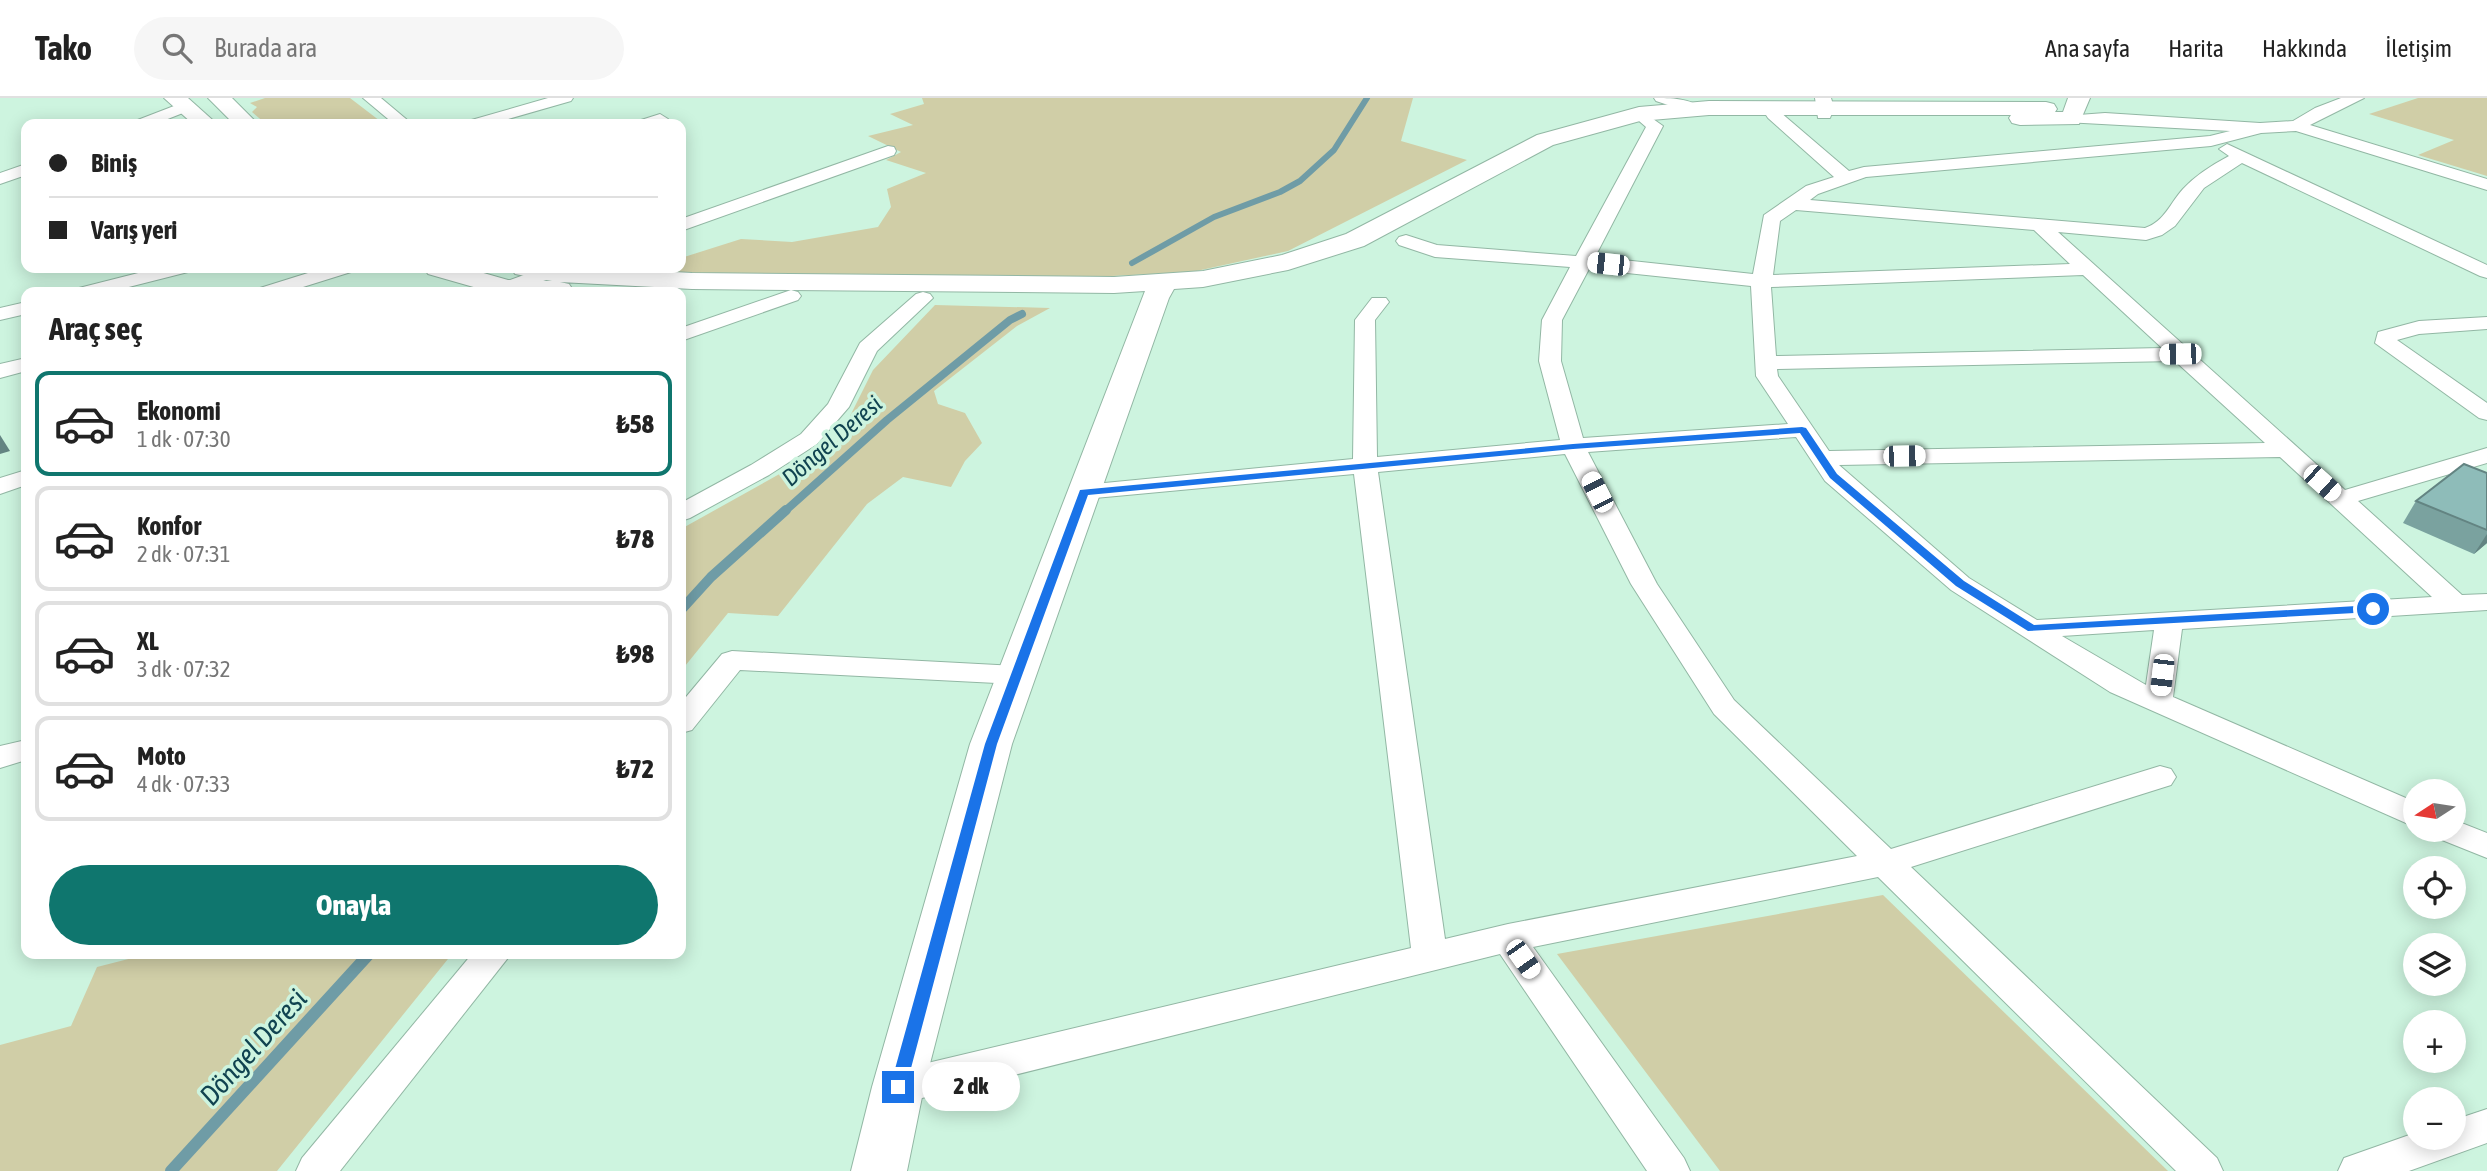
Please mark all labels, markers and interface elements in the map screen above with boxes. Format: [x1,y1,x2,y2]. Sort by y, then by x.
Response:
search box [134,17,624,80]
text: Tako [35,29,92,67]
icon: search [158,29,196,67]
text: Burada ara [214,33,317,63]
text: Ana sayfa [2045,35,2130,62]
text: Harita [2168,35,2224,62]
text: Hakkında [2262,35,2347,62]
text: İletişim [2385,35,2452,62]
text: Biniş [91,148,137,178]
text: Varış yeri [91,215,177,245]
car [1587,251,1630,277]
text: Araç seç [49,310,142,347]
car [2159,343,2202,365]
water label: Döngel Deresi [776,390,887,491]
icon: car [53,392,116,455]
text: Ekonomi [137,396,221,426]
text: ₺58 [617,409,654,439]
text: 1 dk · 07:30 [137,426,231,452]
car [1883,445,1926,467]
car [2300,461,2345,505]
car [1579,469,1616,515]
icon: car [53,507,116,570]
text: Konfor [137,511,201,541]
text: ₺78 [617,524,654,554]
text: 2 dk · 07:31 [137,541,231,567]
route start [2357,593,2389,625]
icon: car [53,622,116,685]
text: XL [137,626,159,656]
text: ₺98 [617,639,654,669]
car [2150,653,2175,697]
text: 3 dk · 07:32 [137,656,231,682]
icon: car [53,737,116,800]
text: Moto [137,741,186,771]
text: ₺72 [617,754,654,784]
text: 4 dk · 07:33 [137,771,231,797]
north arrow [2403,779,2466,842]
map controls [2403,779,2466,1150]
button: locate [2403,856,2466,919]
button: Onayla [49,865,658,945]
button: layers [2403,933,2466,996]
car [1503,936,1544,982]
water label: Döngel Deresi [193,983,313,1111]
button: + [2403,1010,2466,1073]
callout: 2 dk [922,1062,1020,1112]
route end [882,1071,914,1103]
text: 2 dk [954,1073,988,1099]
button: − [2403,1087,2466,1150]

